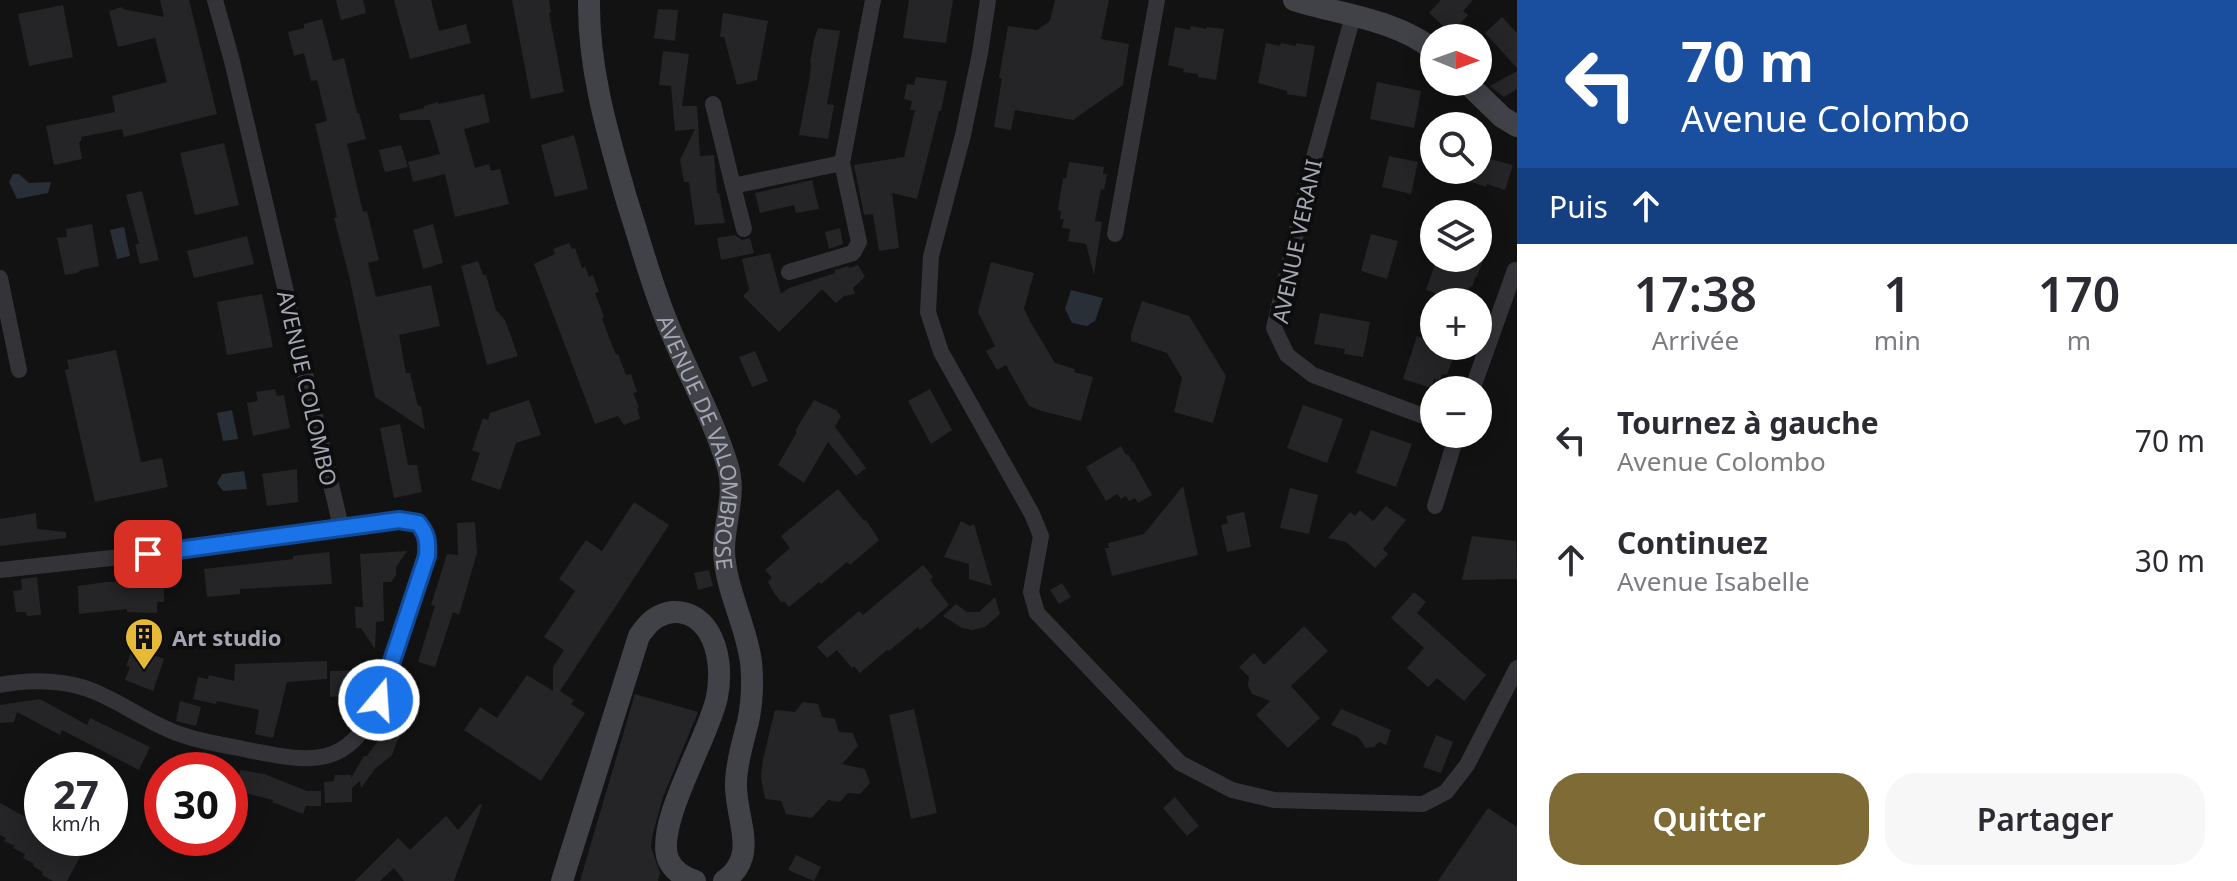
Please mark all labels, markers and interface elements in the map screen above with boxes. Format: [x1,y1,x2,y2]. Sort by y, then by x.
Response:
text: 70 m [1681,22,1814,98]
north arrow [1420,24,1492,96]
map controls [1420,24,1492,448]
icon: left [1549,32,1653,136]
text: Avenue Colombo [1681,94,1970,143]
button: search [1420,112,1492,184]
street label: AVENUE VERANI [1264,156,1328,326]
icon: ahead [1624,184,1668,228]
text: Puis [1549,186,1608,227]
button: layers [1420,200,1492,272]
text: 17:38 [1634,261,1757,326]
text: 1 [1884,261,1911,326]
text: 170 [2038,261,2120,326]
street label: AVENUE COLOMBO [271,287,345,489]
button: + [1420,288,1492,360]
street label: AVENUE DE VALOMBROSE [651,310,746,572]
text: Arrivée [1652,322,1739,358]
text: min [1874,322,1921,358]
text: m [2067,322,2091,358]
button: − [1420,376,1492,448]
text: Tournez à gauche [1617,402,1879,443]
icon: left [1549,418,1593,462]
text: 70 m [2135,420,2205,461]
text: Avenue Colombo [1617,443,1826,479]
pin [114,520,182,588]
text: Continuez [1617,522,1768,563]
icon: arrive [126,532,170,576]
icon: ahead [1549,538,1593,582]
text: 30 m [2135,540,2205,581]
text: Avenue Isabelle [1617,563,1810,599]
building icon: Art studio [123,616,165,671]
place label: Art studio [172,622,281,652]
position arrow [337,658,421,742]
speed limit sign: 30 [144,752,248,856]
text: 27 [53,766,99,821]
button: Quitter [1549,773,1869,865]
button: Partager [1885,773,2205,865]
text: km/h [51,810,101,837]

